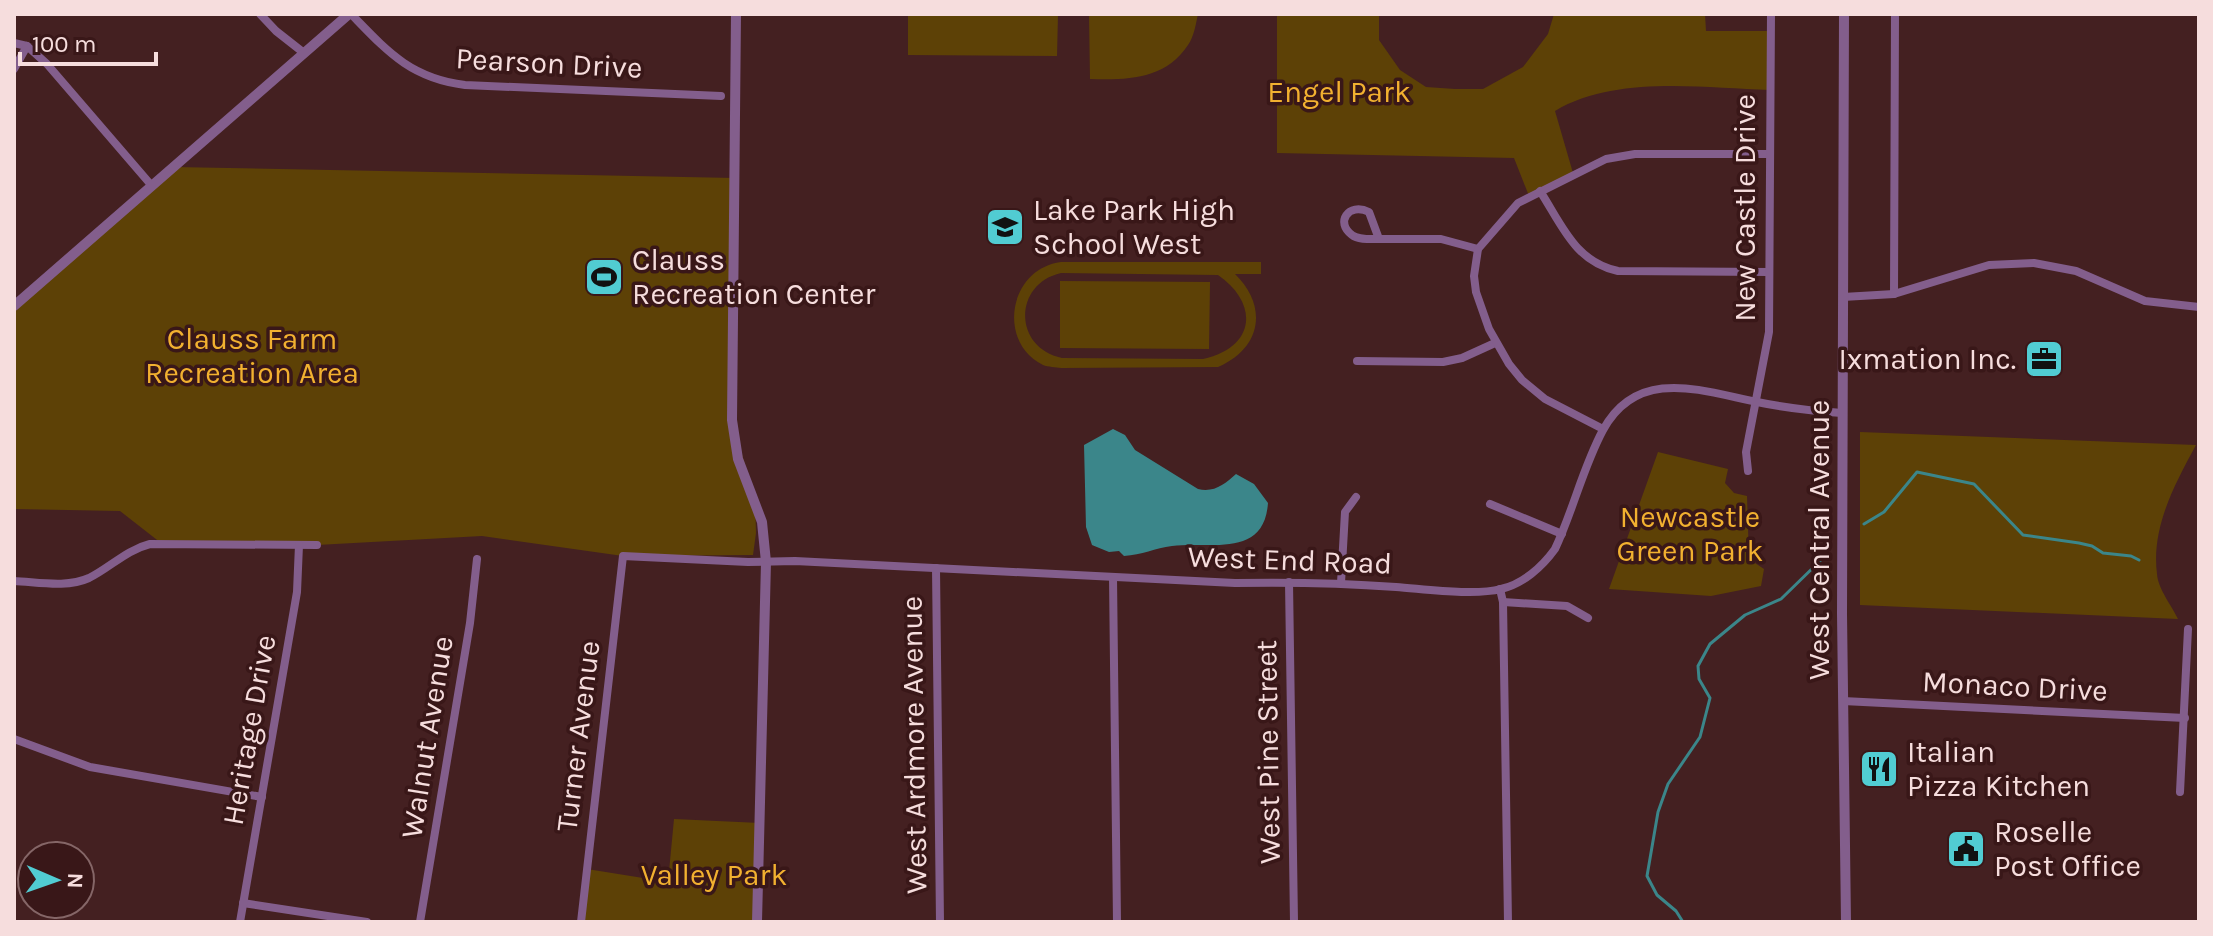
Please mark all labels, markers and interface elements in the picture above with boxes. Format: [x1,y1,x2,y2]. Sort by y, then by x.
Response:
scale bar [20,16,156,66]
text: 100 m [32,30,97,58]
street label: Pearson Drive [455,40,643,86]
park label: Engel Park [1267,74,1411,110]
street label: New Castle Drive [1727,94,1763,322]
place label: Lake Park High School West [1033,192,1235,262]
school or university icon: Lake Park High School West [984,206,1026,248]
place label: Clauss Recreation Center [632,242,875,312]
sports icon: Clauss Recreation Center [583,256,625,298]
park label: Clauss Farm Recreation Area [145,321,359,391]
office icon: Ixmation Inc. [2023,338,2065,380]
place label: Ixmation Inc. [1838,341,2016,377]
street label: West Central Avenue [1801,400,1837,680]
park label: Newcastle Green Park [1616,499,1764,569]
street label: West End Road [1187,538,1393,582]
street label: West Ardmore Avenue [893,596,935,894]
street label: Heritage Drive [215,632,283,828]
street label: Walnut Avenue [393,633,461,841]
street label: Turner Avenue [548,638,608,834]
street label: West Pine Street [1248,640,1288,864]
street label: Monaco Drive [1921,663,2109,709]
place label: Italian Pizza Kitchen [1907,734,2090,804]
restaurant icon: Italian Pizza Kitchen [1858,748,1900,790]
place label: Roselle Post Office [1994,814,2141,884]
public building icon: Roselle Post Office [1945,828,1987,870]
north arrow [16,840,96,920]
park label: Valley Park [641,857,787,893]
text: N [62,872,88,889]

